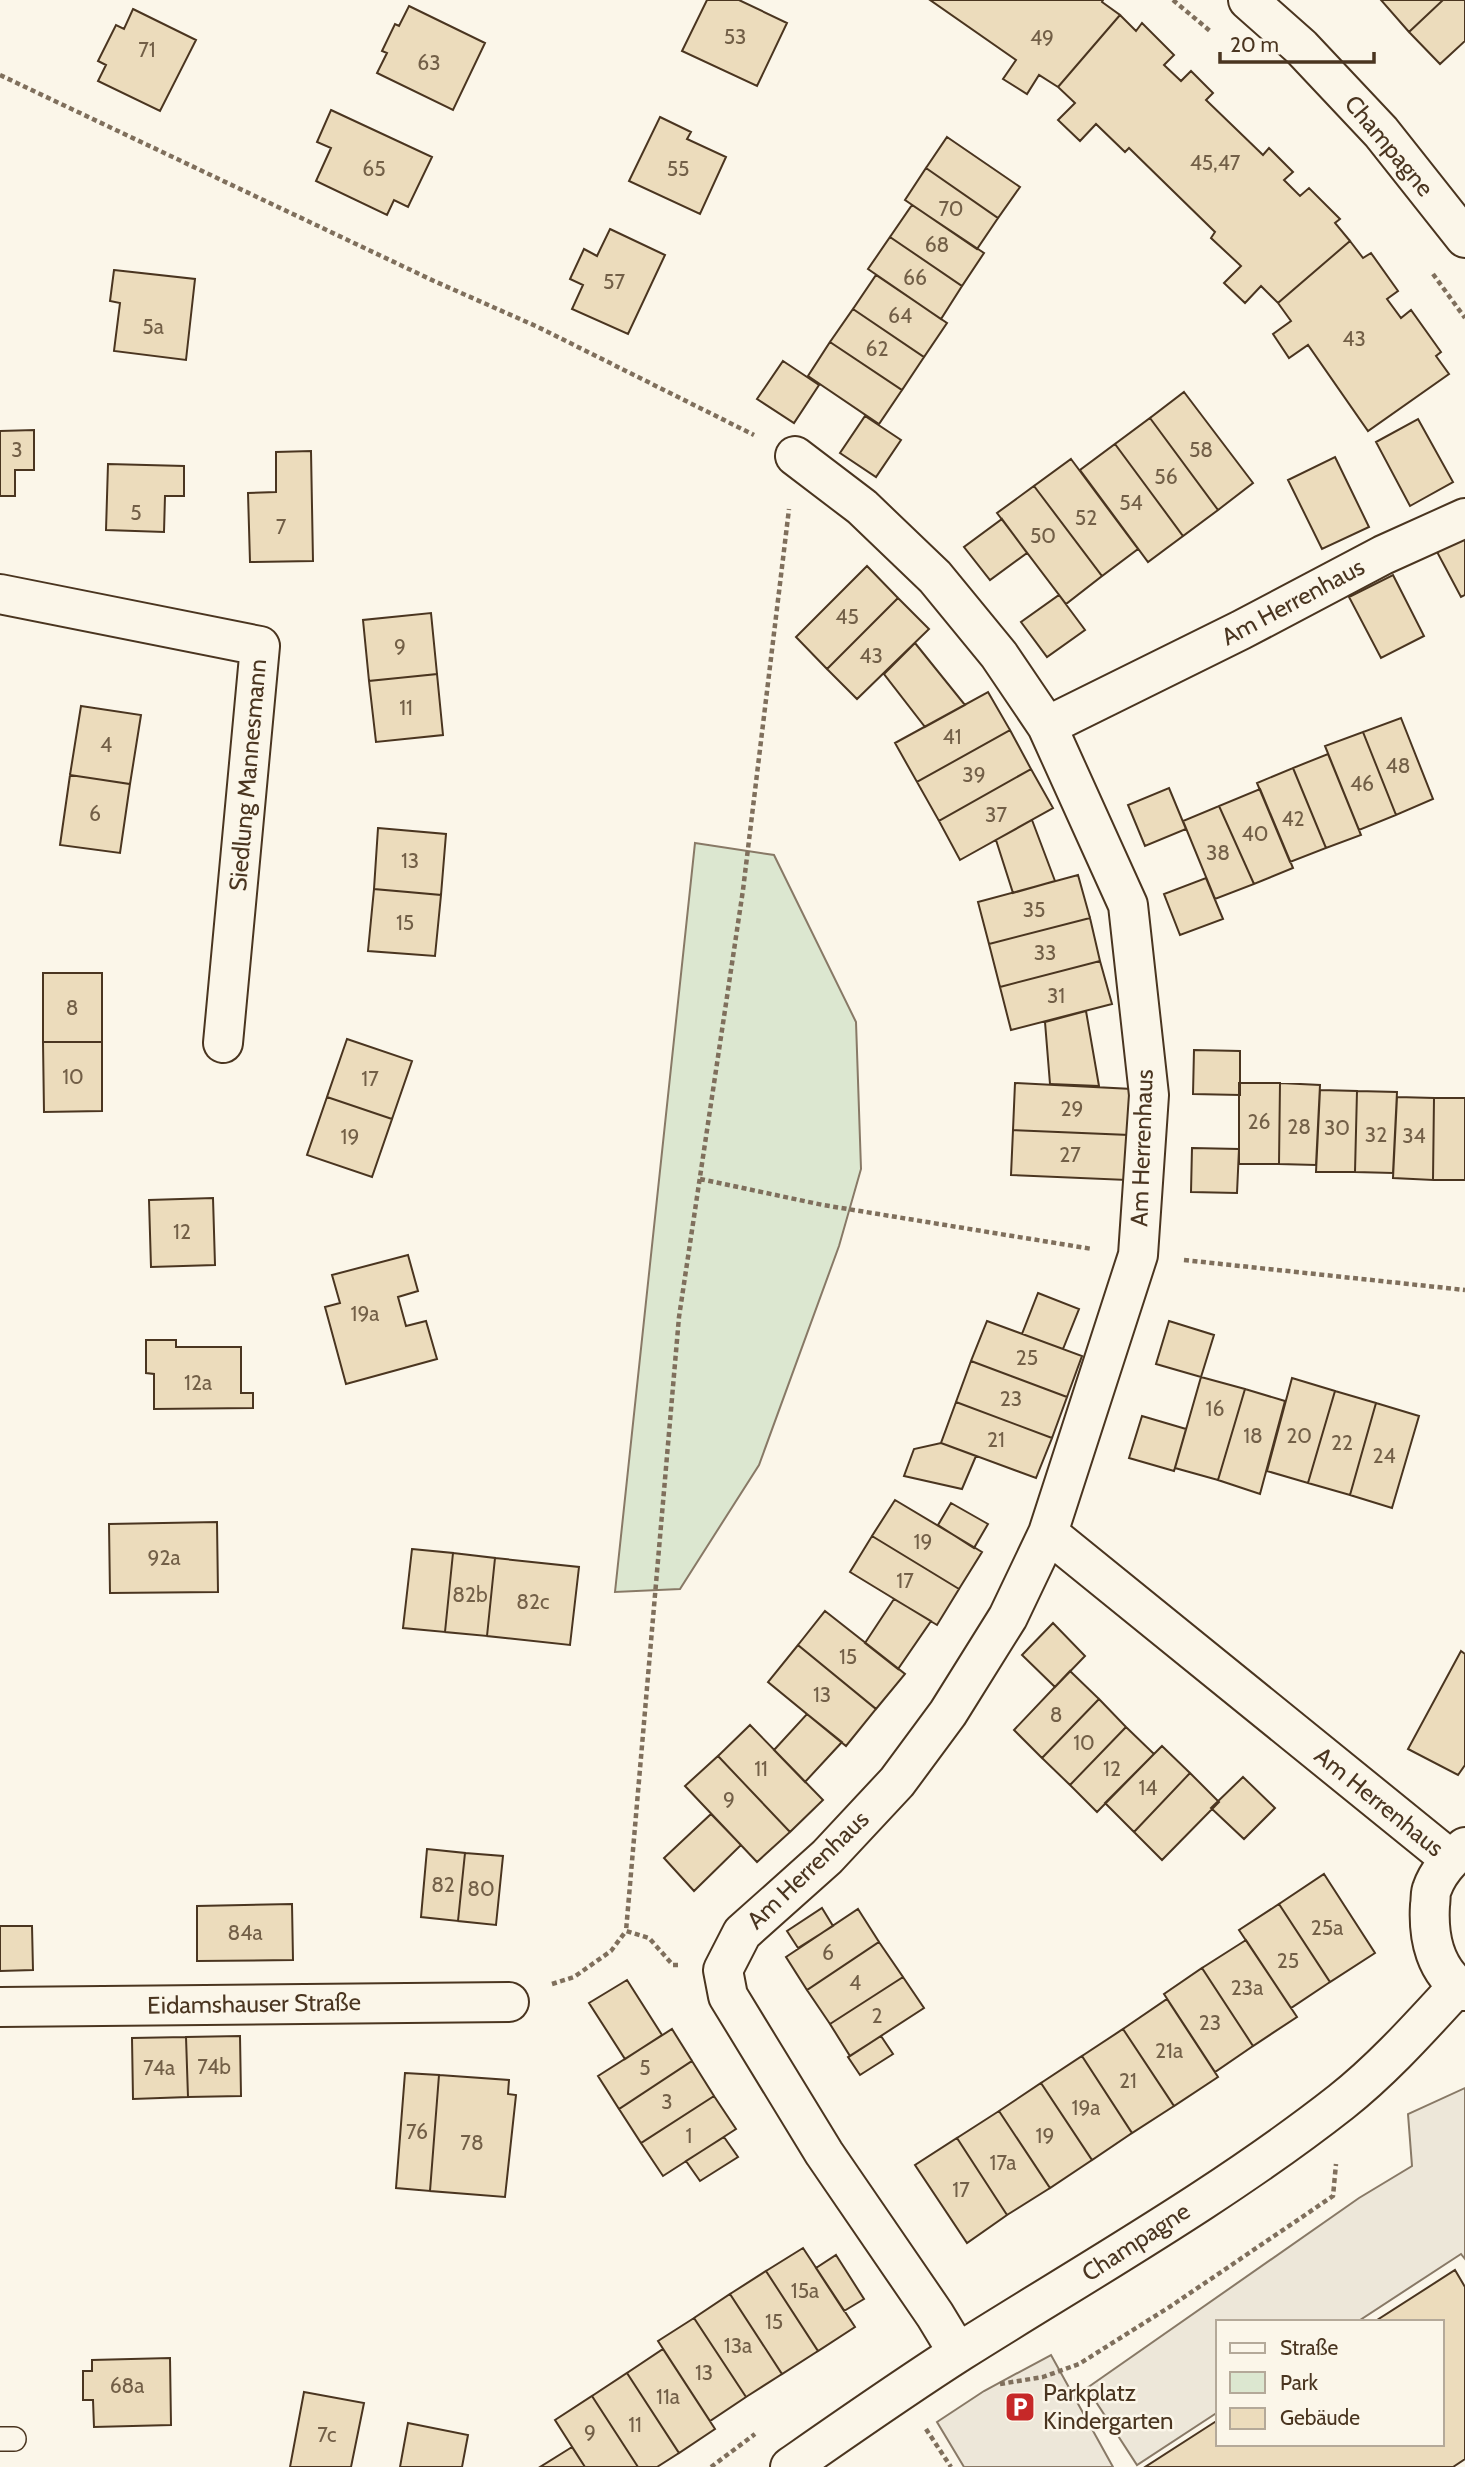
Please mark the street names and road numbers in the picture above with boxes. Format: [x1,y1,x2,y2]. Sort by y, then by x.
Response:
street label: Champagne [1339,89,1440,202]
street label: Am Herrenhaus [1216,552,1369,651]
street label: Siedlung Mannesmann [223,658,272,892]
street label: Am Herrenhaus [1124,1069,1159,1227]
street label: Am Herrenhaus [1309,1741,1450,1863]
street label: Am Herrenhaus [741,1804,874,1935]
street label: Eidamshauser Straße [147,1987,361,2020]
street label: Champagne [1076,2196,1195,2287]

